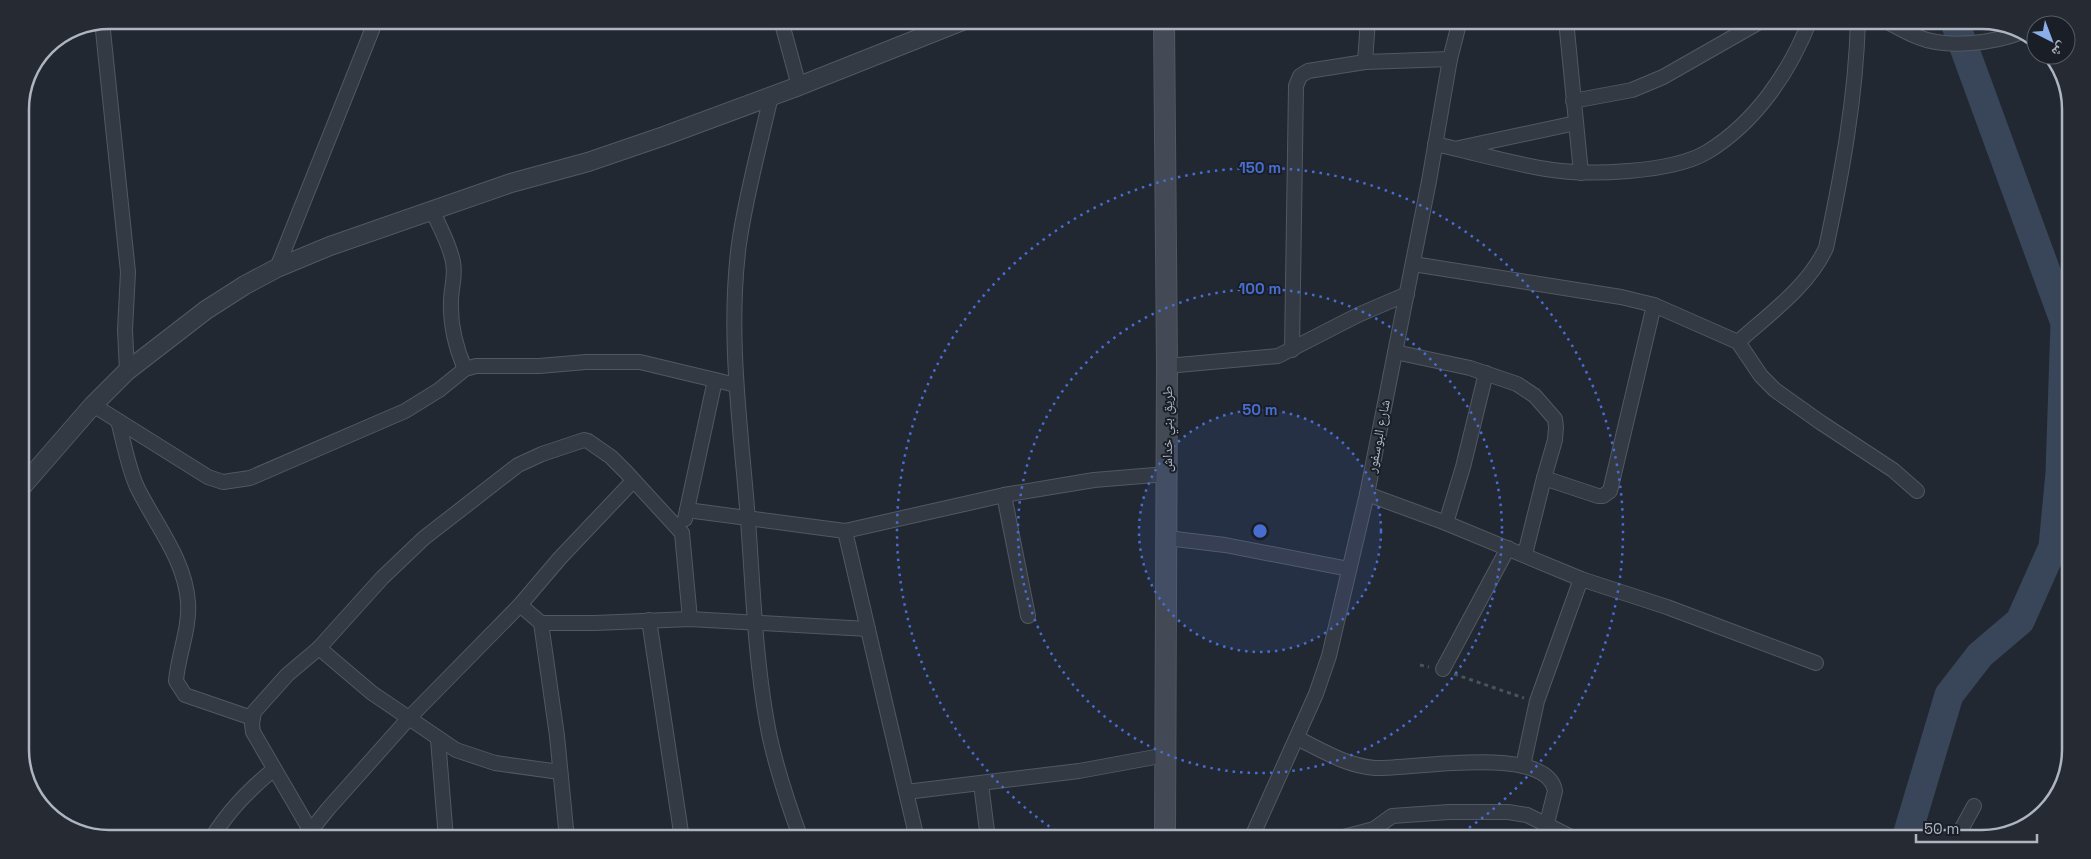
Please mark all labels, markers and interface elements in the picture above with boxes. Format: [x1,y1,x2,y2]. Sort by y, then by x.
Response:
north arrow [2026,15,2076,65]
text: ش [2048,38,2071,61]
text: 150 m [1239,158,1281,177]
text: 100 m [1239,279,1281,298]
street label: طريق بني خداش [1158,386,1179,472]
street label: شارع البوسفور [1362,398,1395,475]
text: 50 m [1242,400,1278,419]
centre of rings [1251,522,1269,540]
scale bar [1916,812,2037,844]
text: 50 m [1924,819,1959,838]

